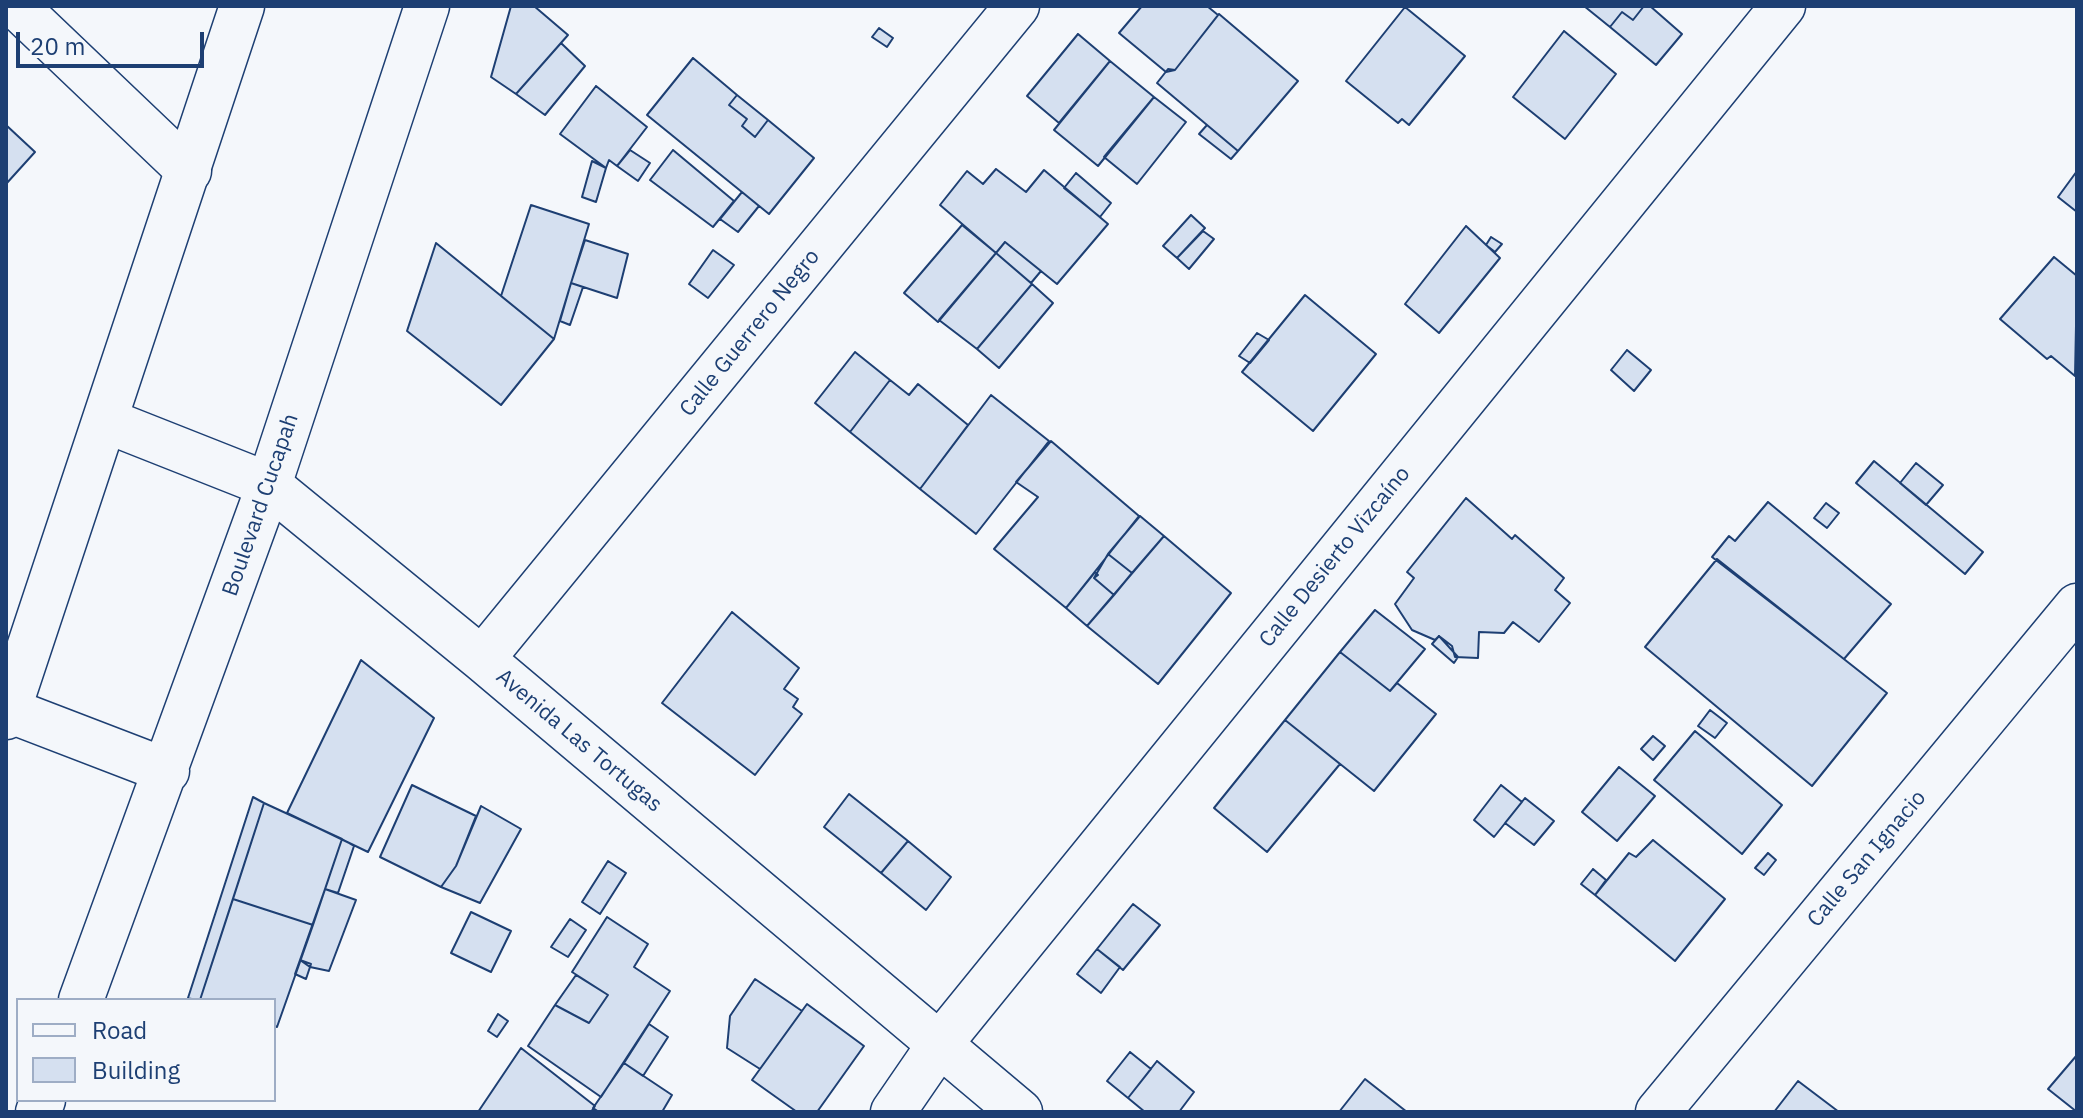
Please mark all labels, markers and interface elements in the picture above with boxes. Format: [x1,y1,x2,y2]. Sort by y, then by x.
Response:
scale bar [20,16,208,66]
text: 20 m [30,30,85,62]
street label: Calle Guerrero Negro [674,244,826,422]
street label: Boulevard Cucapah [217,410,305,600]
street label: Calle Desierto Vizcaíno [1254,461,1416,653]
street label: Avenida Las Tortugas [491,664,667,818]
street label: Calle San Ignacio [1802,785,1932,933]
legend [16,998,276,1102]
text: Road [92,1014,147,1046]
text: Building [92,1054,180,1086]

